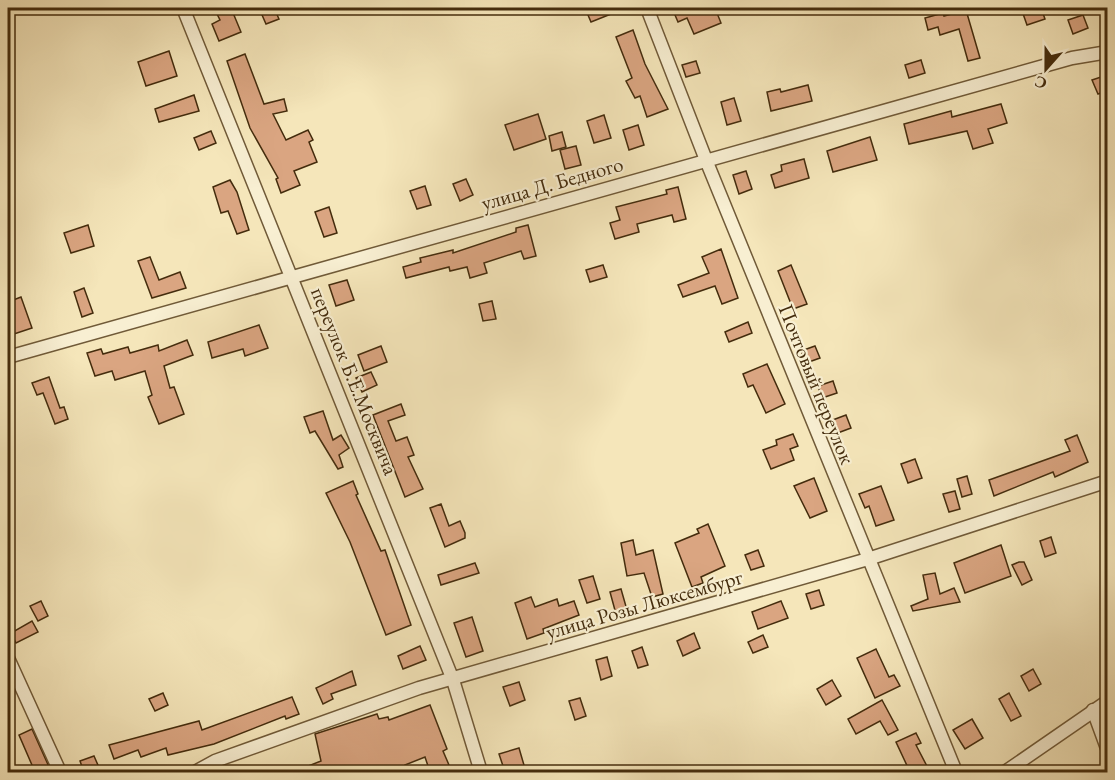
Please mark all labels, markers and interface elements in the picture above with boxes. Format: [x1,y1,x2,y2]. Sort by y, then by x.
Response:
north arrow [1016,39,1076,99]
text: С [1032,71,1050,94]
street label: улица Д. Бедного [478,150,626,216]
street label: переулок Б.Е.Москвича [305,283,405,479]
street label: Почтовый переулок [773,300,861,468]
street label: улица Розы Люксембург [542,563,746,645]

